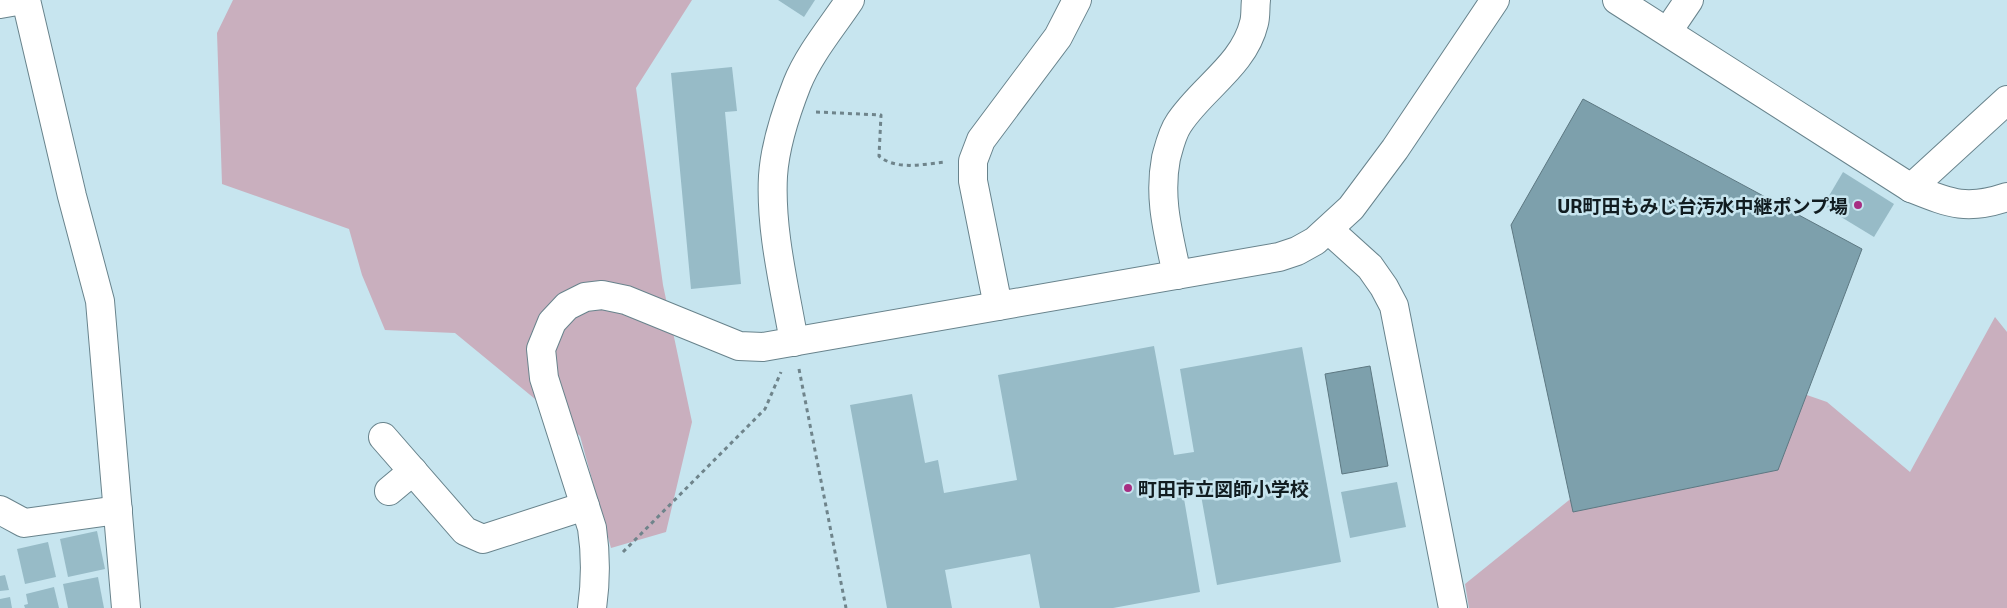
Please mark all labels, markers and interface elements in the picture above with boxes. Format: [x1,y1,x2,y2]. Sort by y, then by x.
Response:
place label: UR町田もみじ台汚水中継ポンプ場 [1557,194,1848,217]
marker: UR町田もみじ台汚水中継ポンプ場 [1852,199,1864,211]
place label: 町田市立図師小学校 [1138,477,1309,500]
marker: 町田市立図師小学校 [1122,482,1134,494]

